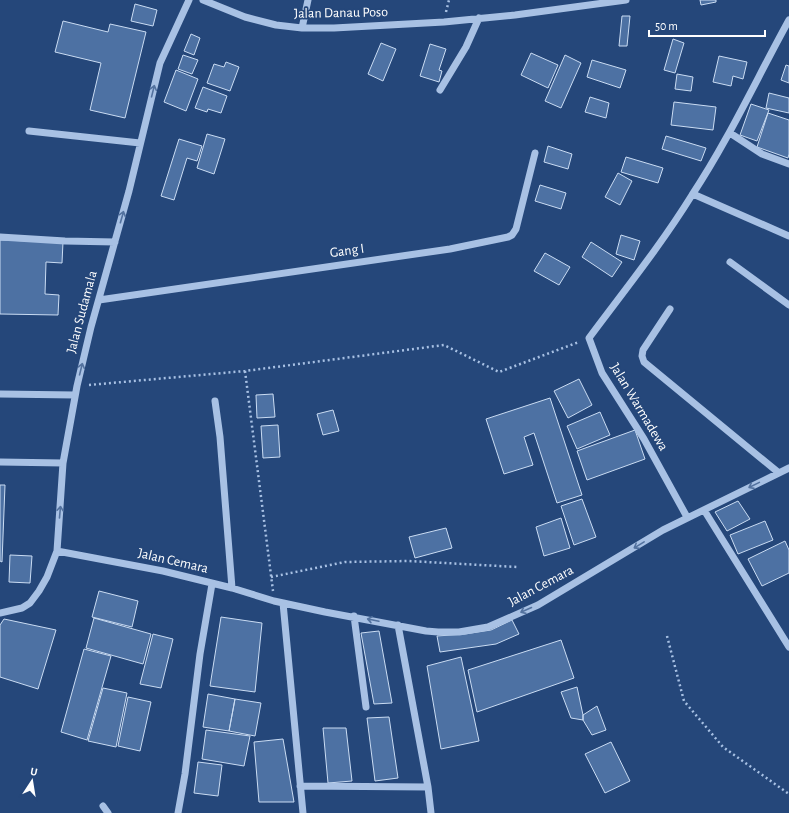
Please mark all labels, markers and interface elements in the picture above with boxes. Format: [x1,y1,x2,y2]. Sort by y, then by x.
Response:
street label: Jalan Danau Poso [294,5,388,21]
scale bar [649,12,765,38]
text: 50 m [655,20,678,32]
one-way arrow [149,85,157,98]
one-way arrow [119,211,126,224]
street label: Gang I [329,242,365,260]
street label: Jalan Sudamala [64,269,100,355]
street label: Jalan Warmadewa [607,361,671,454]
one-way arrow [77,363,85,376]
one-way arrow [748,482,760,489]
one-way arrow [56,506,63,519]
one-way arrow [633,541,645,549]
street label: Jalan Cemara [137,546,210,576]
street label: Jalan Cemara [506,563,576,609]
one-way arrow [521,607,533,614]
one-way arrow [367,616,380,624]
north arrow [12,761,52,801]
text: U [29,766,39,778]

